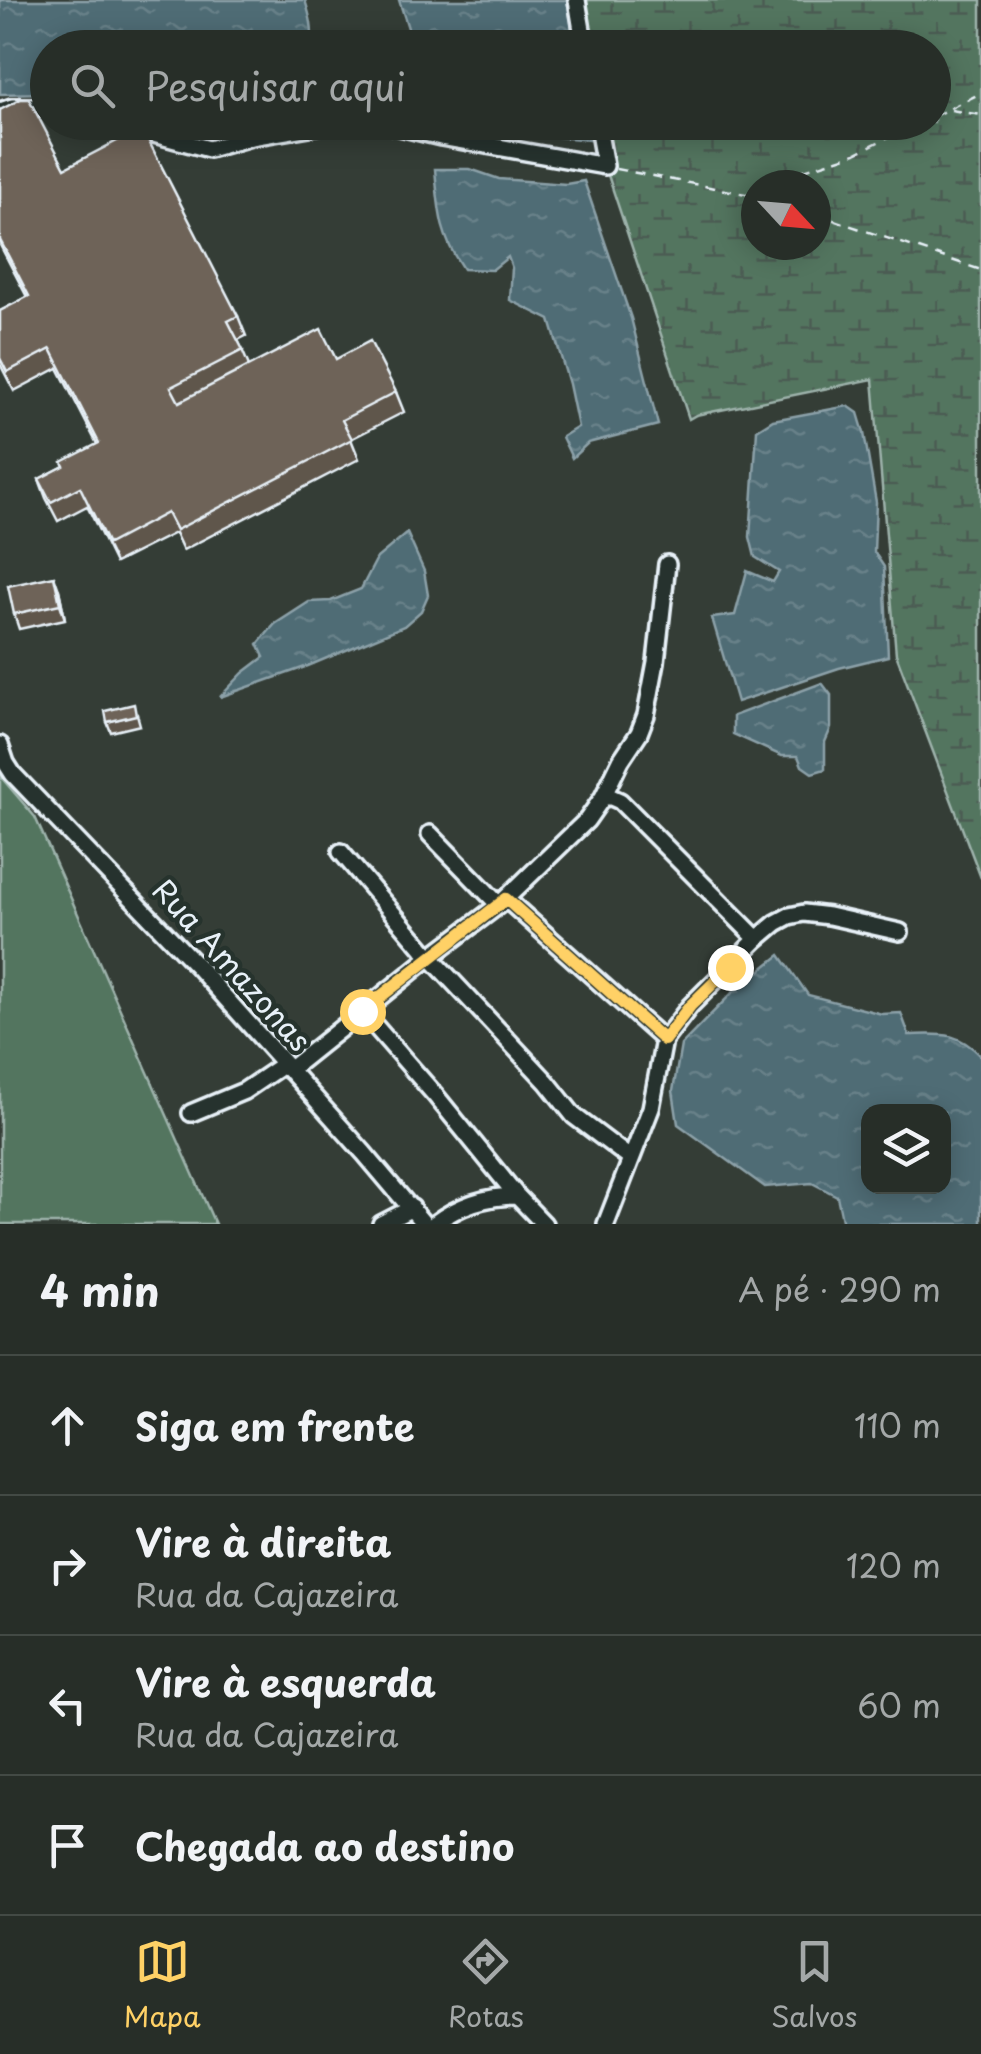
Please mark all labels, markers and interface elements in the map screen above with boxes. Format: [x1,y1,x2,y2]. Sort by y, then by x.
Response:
search box [30,30,951,140]
text: Pesquisar aqui [145,57,406,114]
icon: search [65,58,120,113]
north arrow [741,170,831,260]
street label: Rua Amazonas [143,868,323,1060]
route end [708,945,754,991]
route start [340,989,386,1035]
map controls [861,1104,951,1194]
button: layers [861,1104,951,1194]
text: 4 min [40,1258,160,1321]
text: A pé · 290 m [738,1265,941,1313]
text: Siga em frente [135,1397,415,1454]
icon: ahead [40,1398,95,1453]
text: 110 m [854,1401,941,1449]
text: Vire à direita [135,1513,391,1570]
icon: right [40,1538,95,1593]
text: 120 m [846,1541,941,1589]
text: Rua da Cajazeira [135,1570,398,1618]
text: Vire à esquerda [135,1653,436,1710]
icon: left [40,1678,95,1733]
text: 60 m [857,1681,941,1729]
text: Rua da Cajazeira [135,1710,398,1758]
text: Chegada ao destino [135,1817,514,1874]
icon: arrive [40,1818,95,1873]
tab: Mapa [124,1934,201,2037]
tab: Rotas [448,1934,524,2037]
tab: Salvos [771,1934,857,2037]

